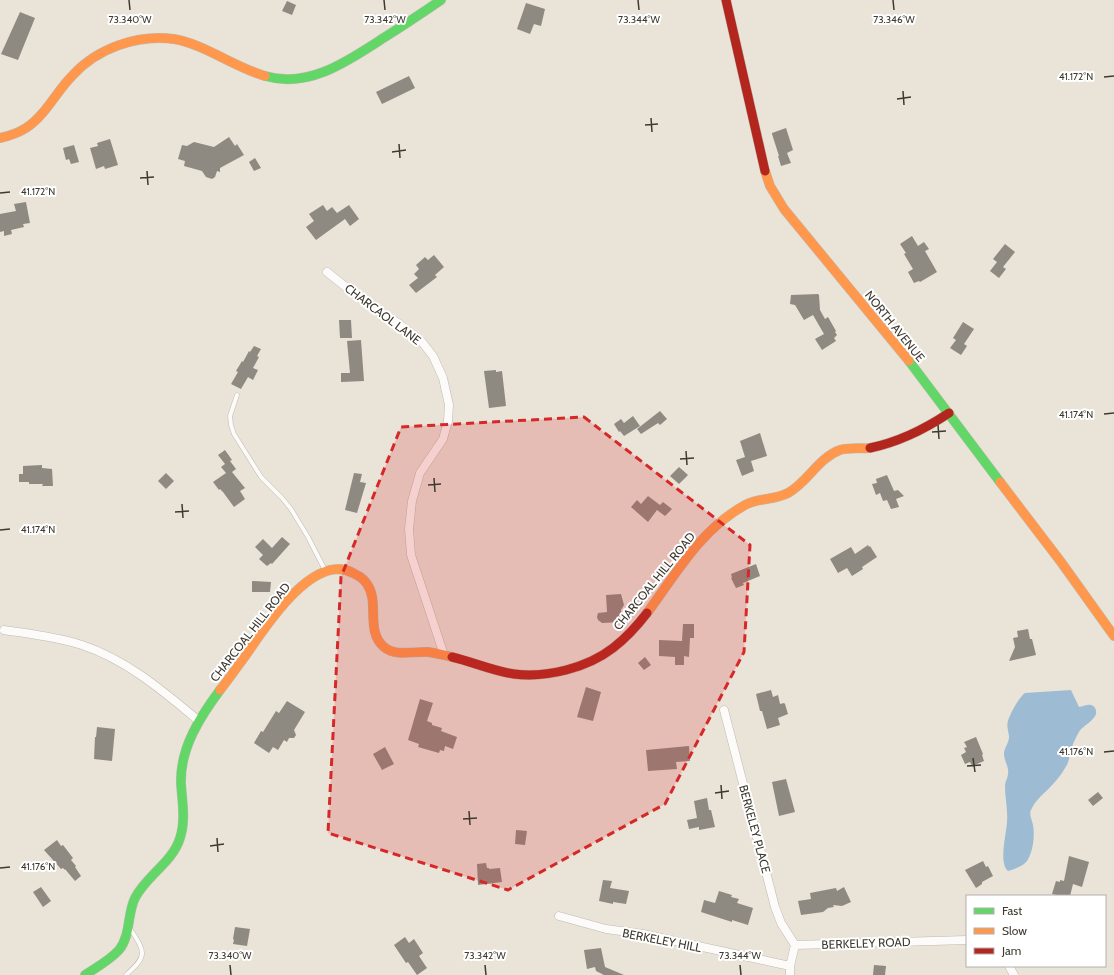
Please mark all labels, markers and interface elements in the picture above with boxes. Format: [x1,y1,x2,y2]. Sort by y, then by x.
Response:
text: 73.340°W [108,13,152,26]
text: 73.342°W [364,13,406,26]
text: 73.344°W [618,13,660,26]
text: 73.346°W [873,13,915,26]
text: 41.172°N [1059,70,1093,83]
text: 41.172°N [21,185,55,198]
street label: CHARCAOL LANE [342,280,424,348]
street label: NORTH AVENUE [862,288,928,365]
text: 41.174°N [1059,408,1093,421]
text: 41.174°N [21,523,55,536]
street label: CHARCOAL HILL ROAD [610,529,698,633]
street label: CHARCOAL HILL ROAD [207,579,294,685]
text: 41.176°N [1059,745,1093,758]
street label: BERKELEY PLACE [736,783,774,875]
text: 41.176°N [21,860,55,873]
legend [966,895,1106,967]
text: Fast [1002,903,1022,918]
text: Slow [1002,923,1027,938]
street label: BERKELEY HILL [621,925,703,955]
street label: BERKELEY ROAD [821,934,911,952]
text: Jam [1001,943,1021,958]
text: 73.340°W [208,949,252,962]
text: 73.342°W [464,949,506,962]
text: 73.344°W [719,949,761,962]

